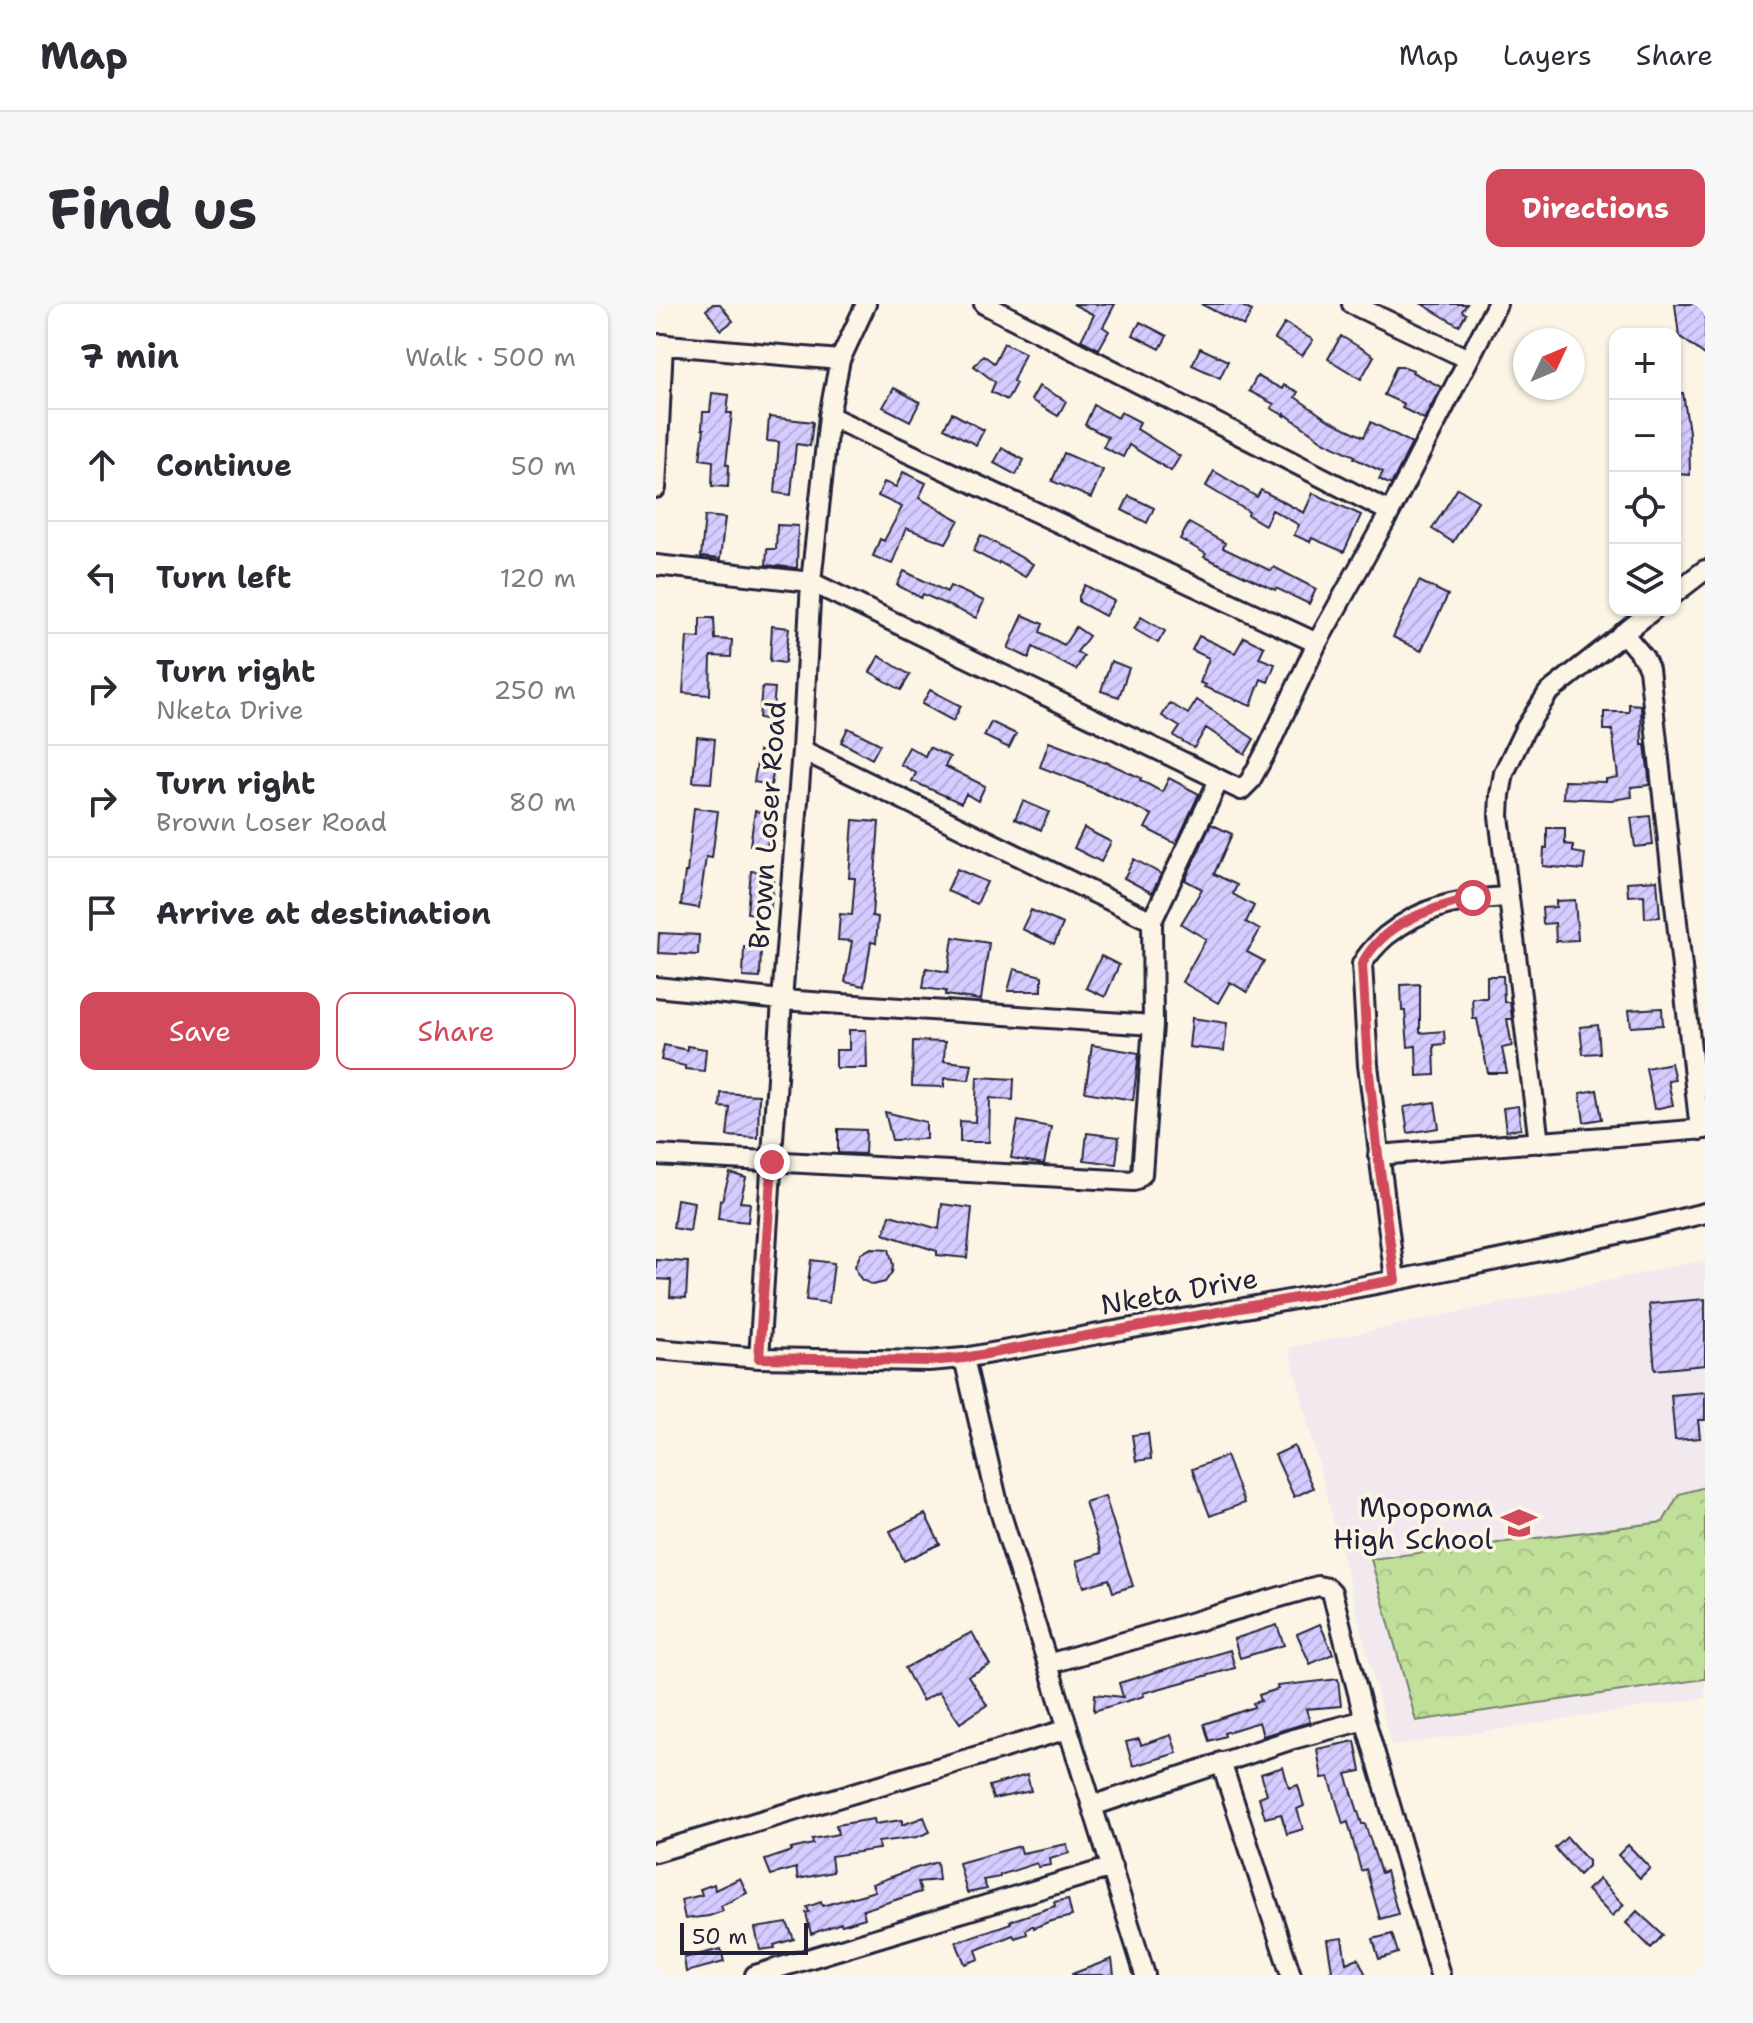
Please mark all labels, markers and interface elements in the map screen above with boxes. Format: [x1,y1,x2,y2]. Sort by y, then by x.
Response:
text: Map [40,30,128,81]
text: Map [1399,36,1459,74]
text: Layers [1503,36,1592,74]
text: Share [1636,36,1713,74]
button: Directions [1486,169,1705,247]
text: Find us [48,171,257,246]
north arrow [1513,328,1585,400]
map controls [1609,328,1681,616]
button: + [1609,328,1681,400]
text: 7 min [80,333,179,379]
text: Walk · 500 m [405,339,576,374]
button: − [1609,400,1681,472]
icon: ahead [80,443,124,487]
text: Continue [156,445,292,486]
text: 50 m [511,448,576,483]
button: locate [1609,472,1681,544]
button: layers [1609,544,1681,616]
icon: left [80,555,124,599]
text: Turn left [156,557,291,598]
text: 120 m [500,560,576,595]
text: Turn right [156,651,315,692]
icon: right [80,667,124,711]
text: 250 m [493,672,576,707]
text: Nketa Drive [156,692,304,727]
street label: Brown Loser Road [739,700,795,950]
text: Turn right [156,763,315,804]
icon: right [80,779,124,823]
text: 80 m [509,784,576,819]
text: Brown Loser Road [156,804,387,839]
route start [1455,880,1491,916]
icon: arrive [80,891,124,935]
text: Arrive at destination [156,893,491,934]
button: Save [80,992,320,1070]
button: Share [336,992,576,1070]
route end [754,1144,790,1180]
street label: Nketa Drive [1097,1258,1261,1324]
place label: Mpopoma High School [1333,1488,1494,1558]
school or university icon: Mpopoma High School [1500,1504,1538,1542]
scale bar [680,1919,808,1955]
text: 50 m [692,1922,747,1951]

